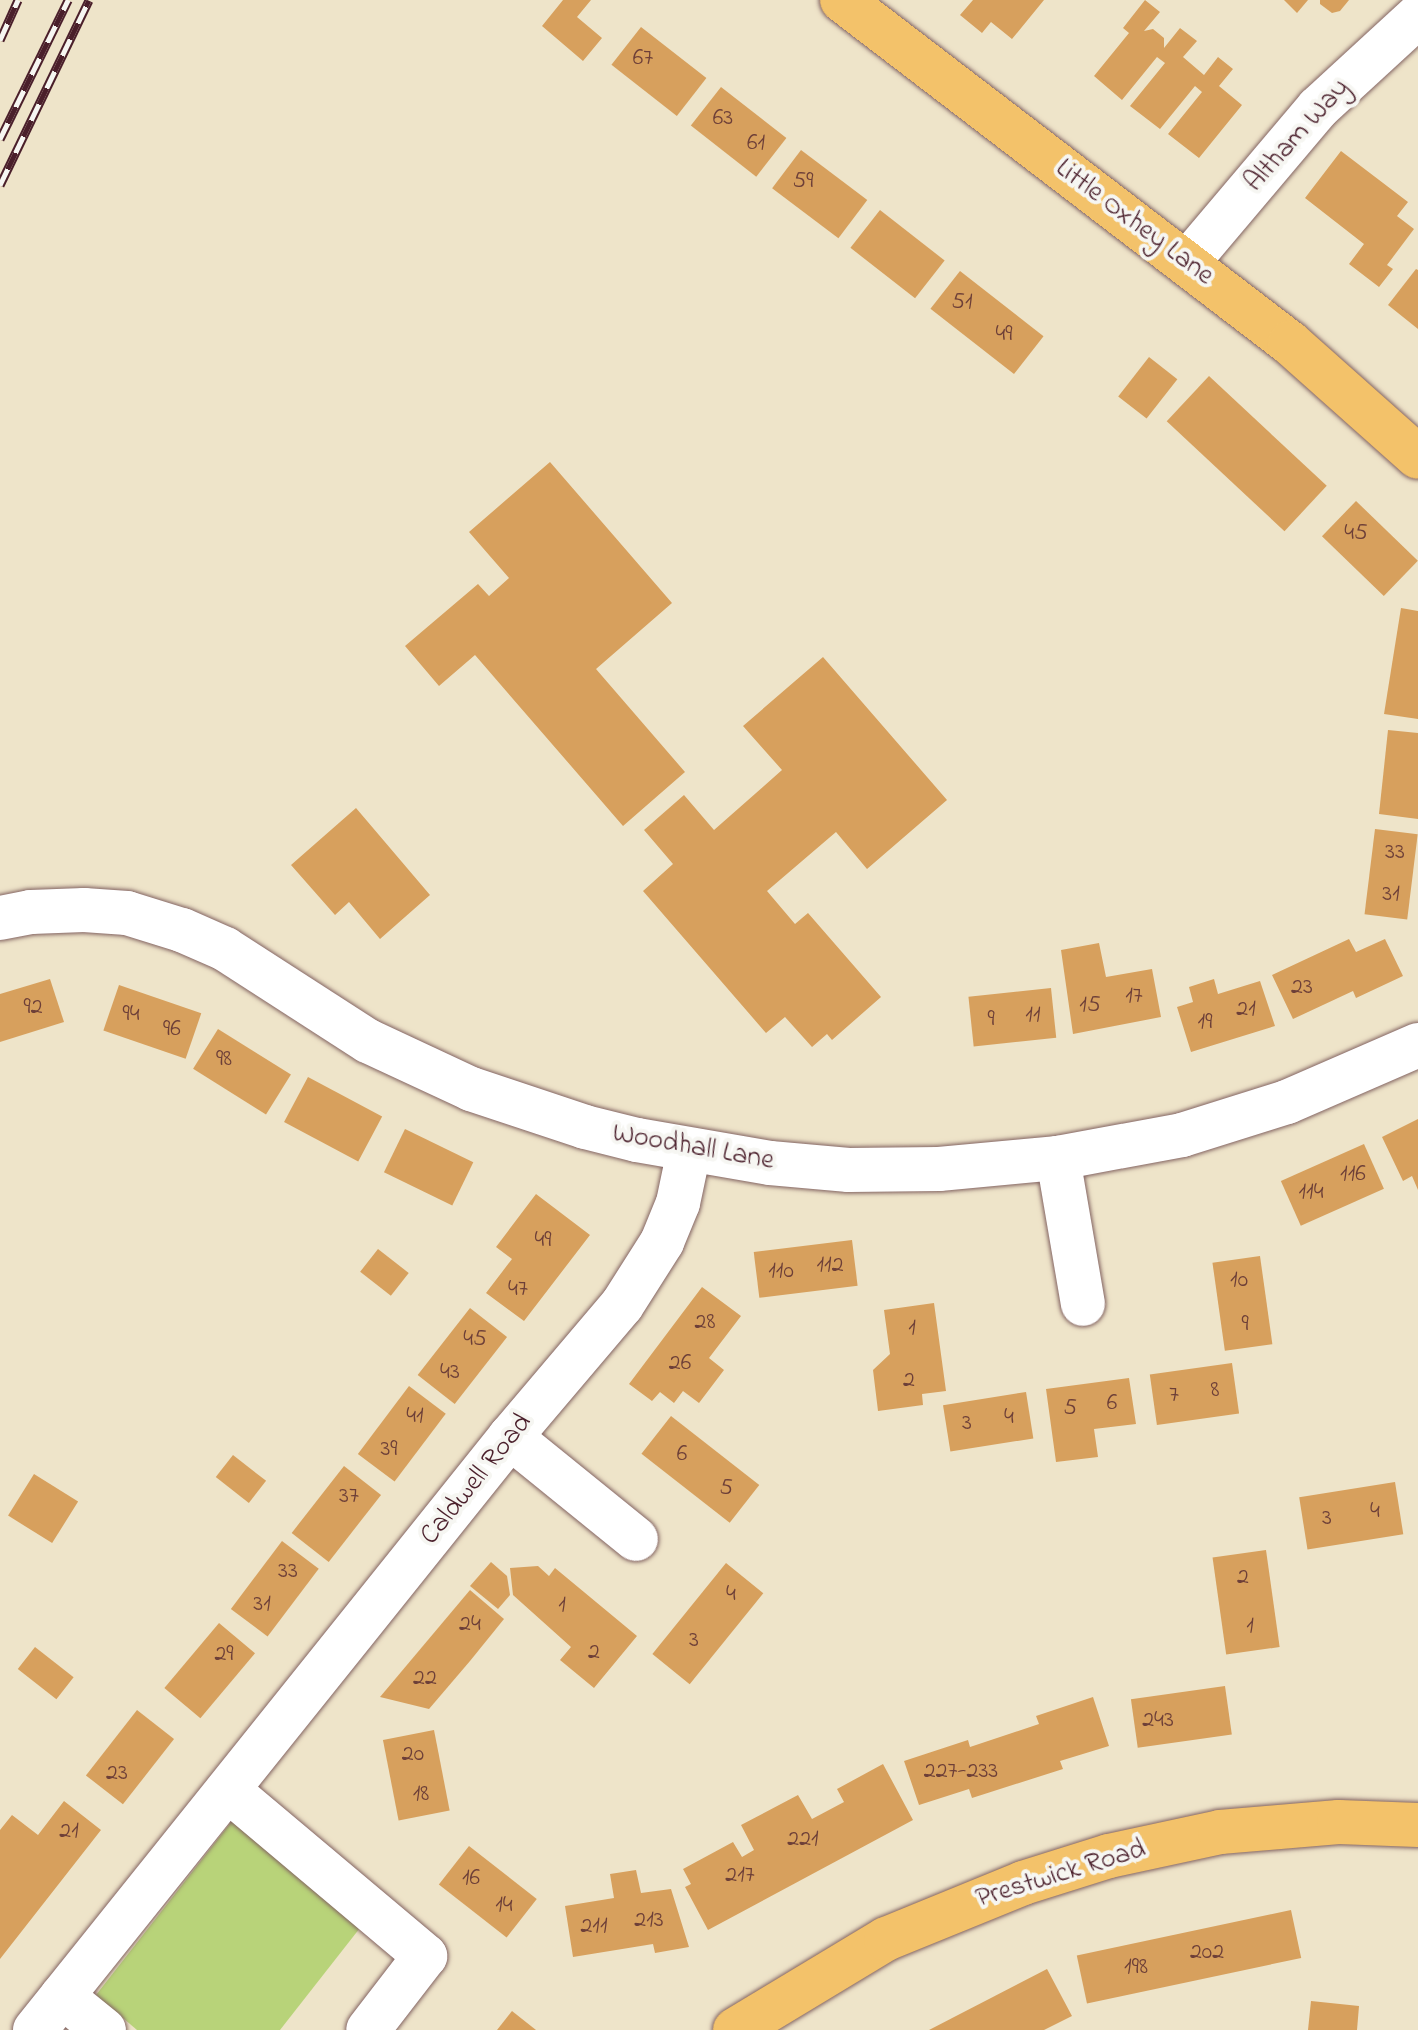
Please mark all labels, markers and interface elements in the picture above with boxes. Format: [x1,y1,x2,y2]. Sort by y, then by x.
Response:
house number: 67 [633,45,653,73]
street label: Altham Way [1238,72,1358,200]
house number: 63 [713,105,733,133]
house number: 61 [747,130,765,158]
street label: Little Oxhey Lane [1048,153,1220,293]
house number: 59 [793,168,813,196]
house number: 51 [951,289,973,317]
house number: 49 [995,321,1013,349]
house number: 45 [1344,520,1368,548]
house number: 33 [1385,839,1405,867]
house number: 31 [1382,881,1400,909]
house number: 23 [1291,974,1313,1002]
house number: 17 [1125,983,1143,1011]
house number: 15 [1079,992,1101,1020]
house number: 92 [23,994,43,1022]
house number: 21 [1236,996,1256,1024]
house number: 94 [122,1001,140,1029]
house number: 11 [1025,1002,1041,1030]
house number: 9 [987,1006,995,1034]
house number: 19 [1198,1009,1212,1037]
house number: 96 [163,1016,181,1044]
house number: 98 [216,1046,232,1074]
street label: Woodhall Lane [610,1117,776,1179]
house number: 116 [1340,1161,1366,1189]
house number: 114 [1298,1179,1324,1207]
house number: 49 [534,1227,552,1255]
house number: 112 [816,1252,844,1280]
house number: 110 [768,1258,794,1286]
house number: 10 [1230,1267,1248,1295]
house number: 47 [508,1276,528,1304]
house number: 28 [695,1309,715,1337]
house number: 9 [1241,1311,1249,1339]
house number: 1 [908,1315,916,1343]
house number: 45 [463,1326,487,1354]
house number: 26 [669,1350,691,1378]
house number: 43 [440,1359,460,1387]
house number: 2 [903,1367,915,1395]
house number: 8 [1211,1377,1219,1405]
house number: 7 [1169,1382,1179,1410]
house number: 6 [1107,1390,1117,1418]
house number: 5 [1063,1395,1077,1423]
house number: 41 [406,1403,424,1431]
house number: 4 [1004,1404,1014,1432]
street label: Caldwell Road [414,1408,540,1552]
house number: 3 [962,1410,972,1438]
house number: 39 [380,1436,398,1464]
house number: 6 [677,1441,687,1469]
house number: 5 [719,1475,733,1503]
house number: 37 [339,1483,359,1511]
house number: 4 [1370,1498,1380,1526]
house number: 3 [1322,1505,1332,1533]
house number: 33 [278,1558,298,1586]
house number: 2 [1237,1564,1249,1592]
house number: 4 [726,1581,736,1609]
house number: 31 [253,1591,271,1619]
house number: 1 [558,1592,566,1620]
house number: 24 [459,1611,481,1639]
house number: 1 [1246,1613,1254,1641]
house number: 3 [689,1627,699,1655]
house number: 2 [588,1639,600,1667]
house number: 29 [214,1641,234,1669]
house number: 22 [413,1665,437,1693]
house number: 243 [1142,1707,1174,1735]
house number: 20 [402,1741,424,1769]
house number: 227-233 [924,1758,998,1786]
house number: 23 [106,1760,128,1788]
house number: 18 [413,1781,429,1809]
house number: 21 [59,1818,79,1846]
house number: 221 [787,1826,819,1854]
street label: Prestwick Road [972,1833,1150,1917]
house number: 217 [725,1862,755,1890]
house number: 16 [462,1865,480,1893]
house number: 14 [495,1892,513,1920]
house number: 213 [634,1907,664,1935]
house number: 211 [580,1913,608,1941]
house number: 202 [1190,1939,1224,1967]
house number: 198 [1124,1954,1148,1982]

